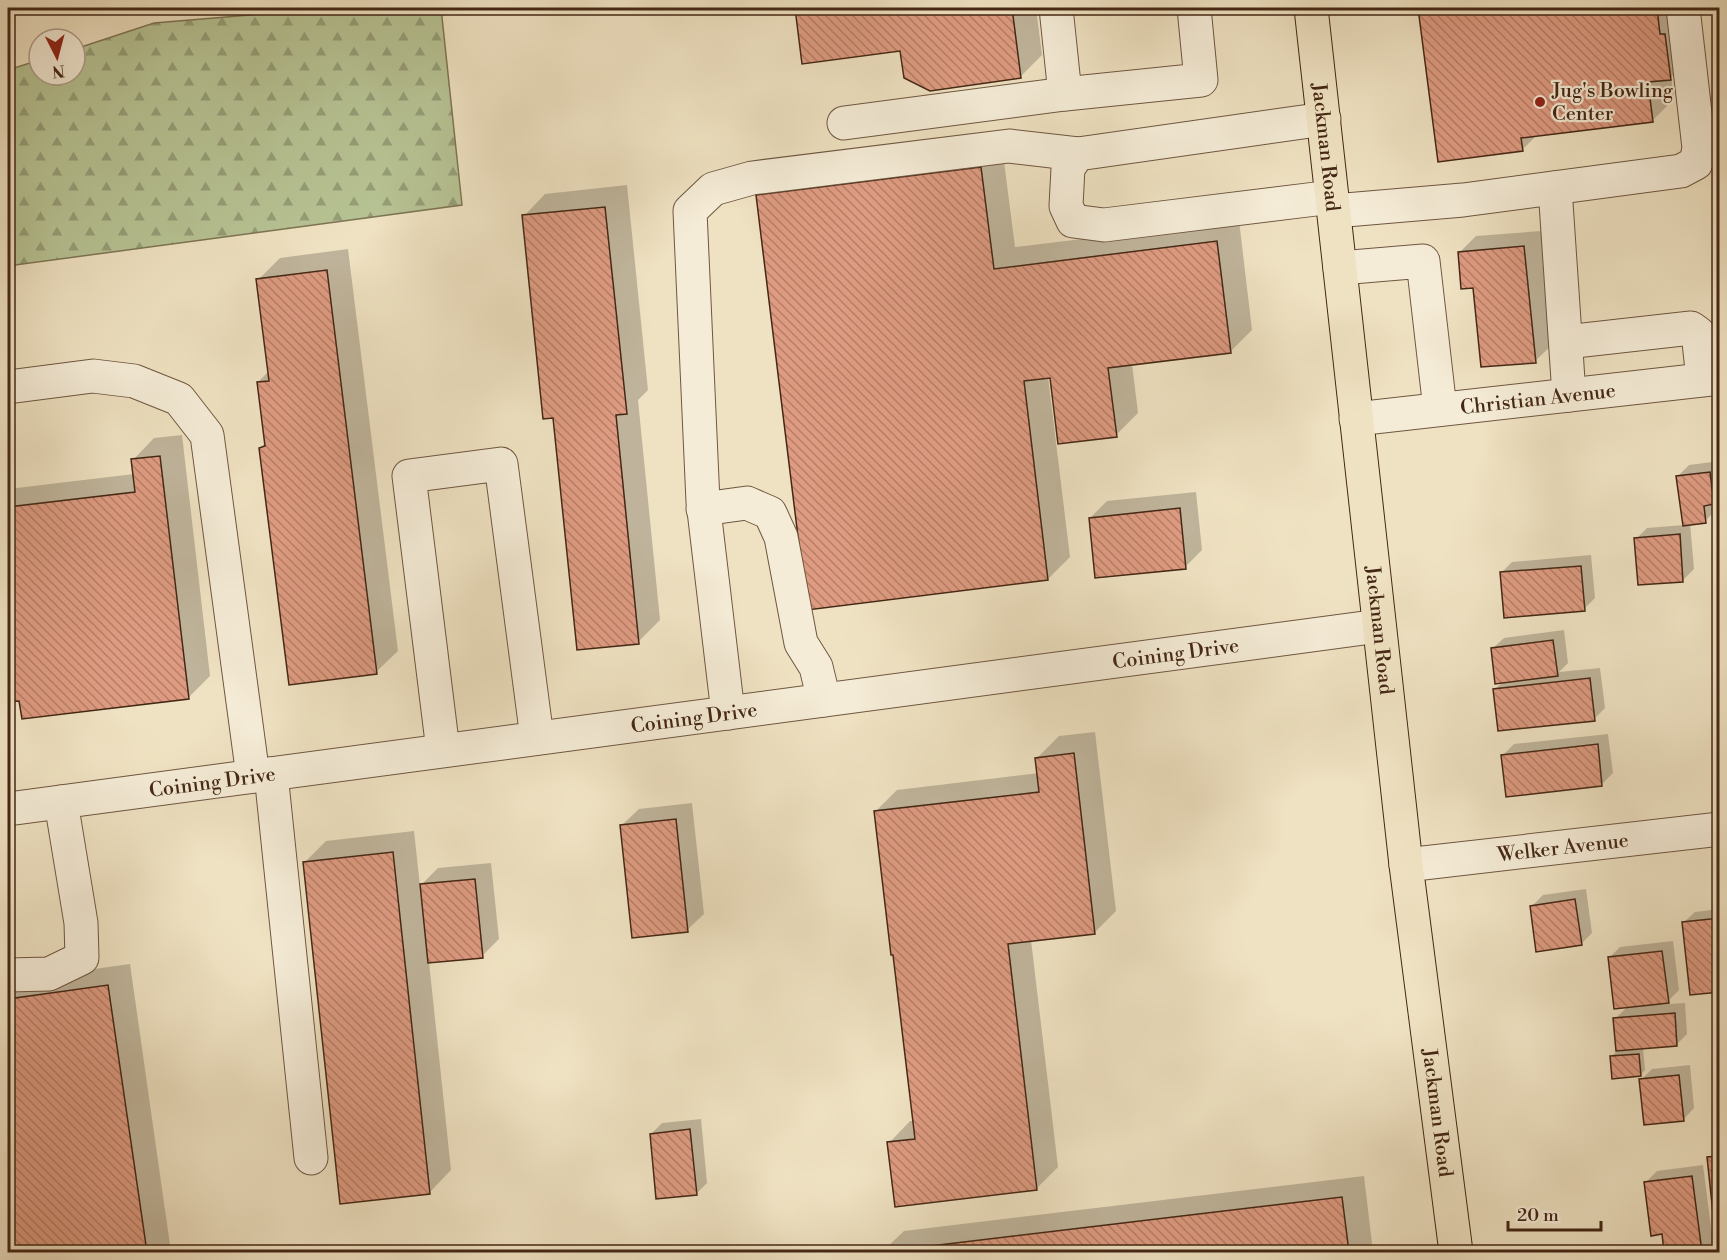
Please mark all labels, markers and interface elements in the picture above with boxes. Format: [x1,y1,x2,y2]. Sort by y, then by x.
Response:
north arrow [27,27,87,87]
text: N [51,60,66,82]
place label: Jug's Bowling Center [1551,79,1674,127]
street label: Jackman Road [1305,81,1345,214]
marker: Jug's Bowling Center [1533,95,1547,109]
street label: Christian Avenue [1459,379,1617,421]
street label: Jackman Road [1359,564,1398,697]
street label: Coining Drive [1111,634,1241,675]
street label: Coining Drive [629,698,759,740]
street label: Coining Drive [148,762,277,804]
street label: Welker Avenue [1495,829,1630,869]
street label: Jackman Road [1416,1046,1457,1179]
scale bar [1508,1194,1601,1232]
text: 20 m [1517,1204,1559,1227]

